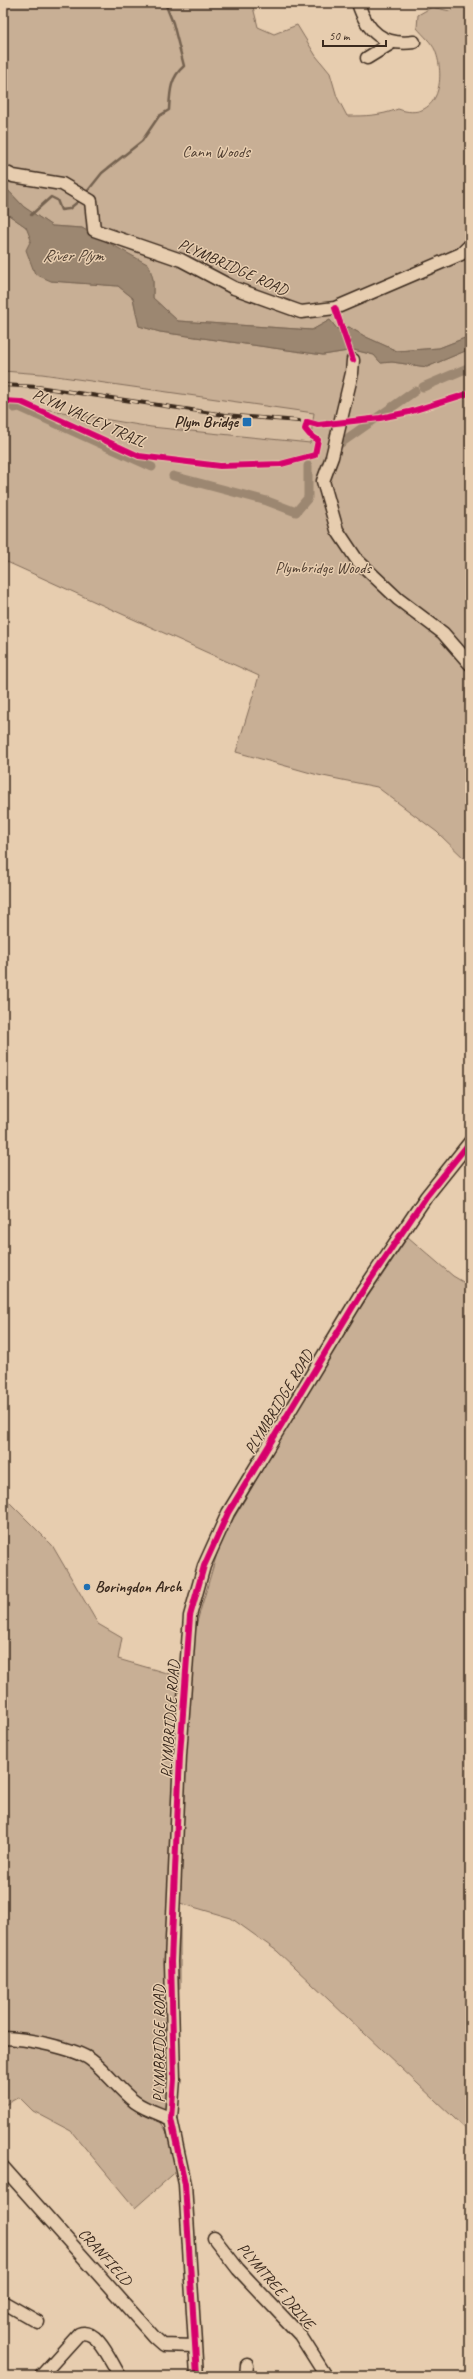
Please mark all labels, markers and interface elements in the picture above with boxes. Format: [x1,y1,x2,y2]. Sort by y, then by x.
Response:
scale bar [323,22,386,48]
text: 50 m [329,28,351,44]
park label: Cann Woods [182,142,251,162]
street label: PLYMBRIDGE ROAD [175,234,292,301]
water label: River Plym [43,245,105,266]
street label: PLYM VALLEY TRAIL [29,384,149,452]
place label: Plym Bridge [174,412,240,432]
marker: Plym Bridge [241,416,253,428]
park label: Plymbridge Woods [275,558,373,578]
street label: PLYMBRIDGE ROAD [240,1345,319,1458]
place label: Boringdon Arch [95,1577,182,1597]
marker: Boringdon Arch [82,1582,92,1592]
street label: PLYMBRIDGE ROAD [156,1658,184,1778]
street label: PLYMBRIDGE ROAD [149,1984,169,2103]
street label: CRANFIELD [74,2224,137,2291]
street label: PLYMTREE DRIVE [233,2239,321,2335]

